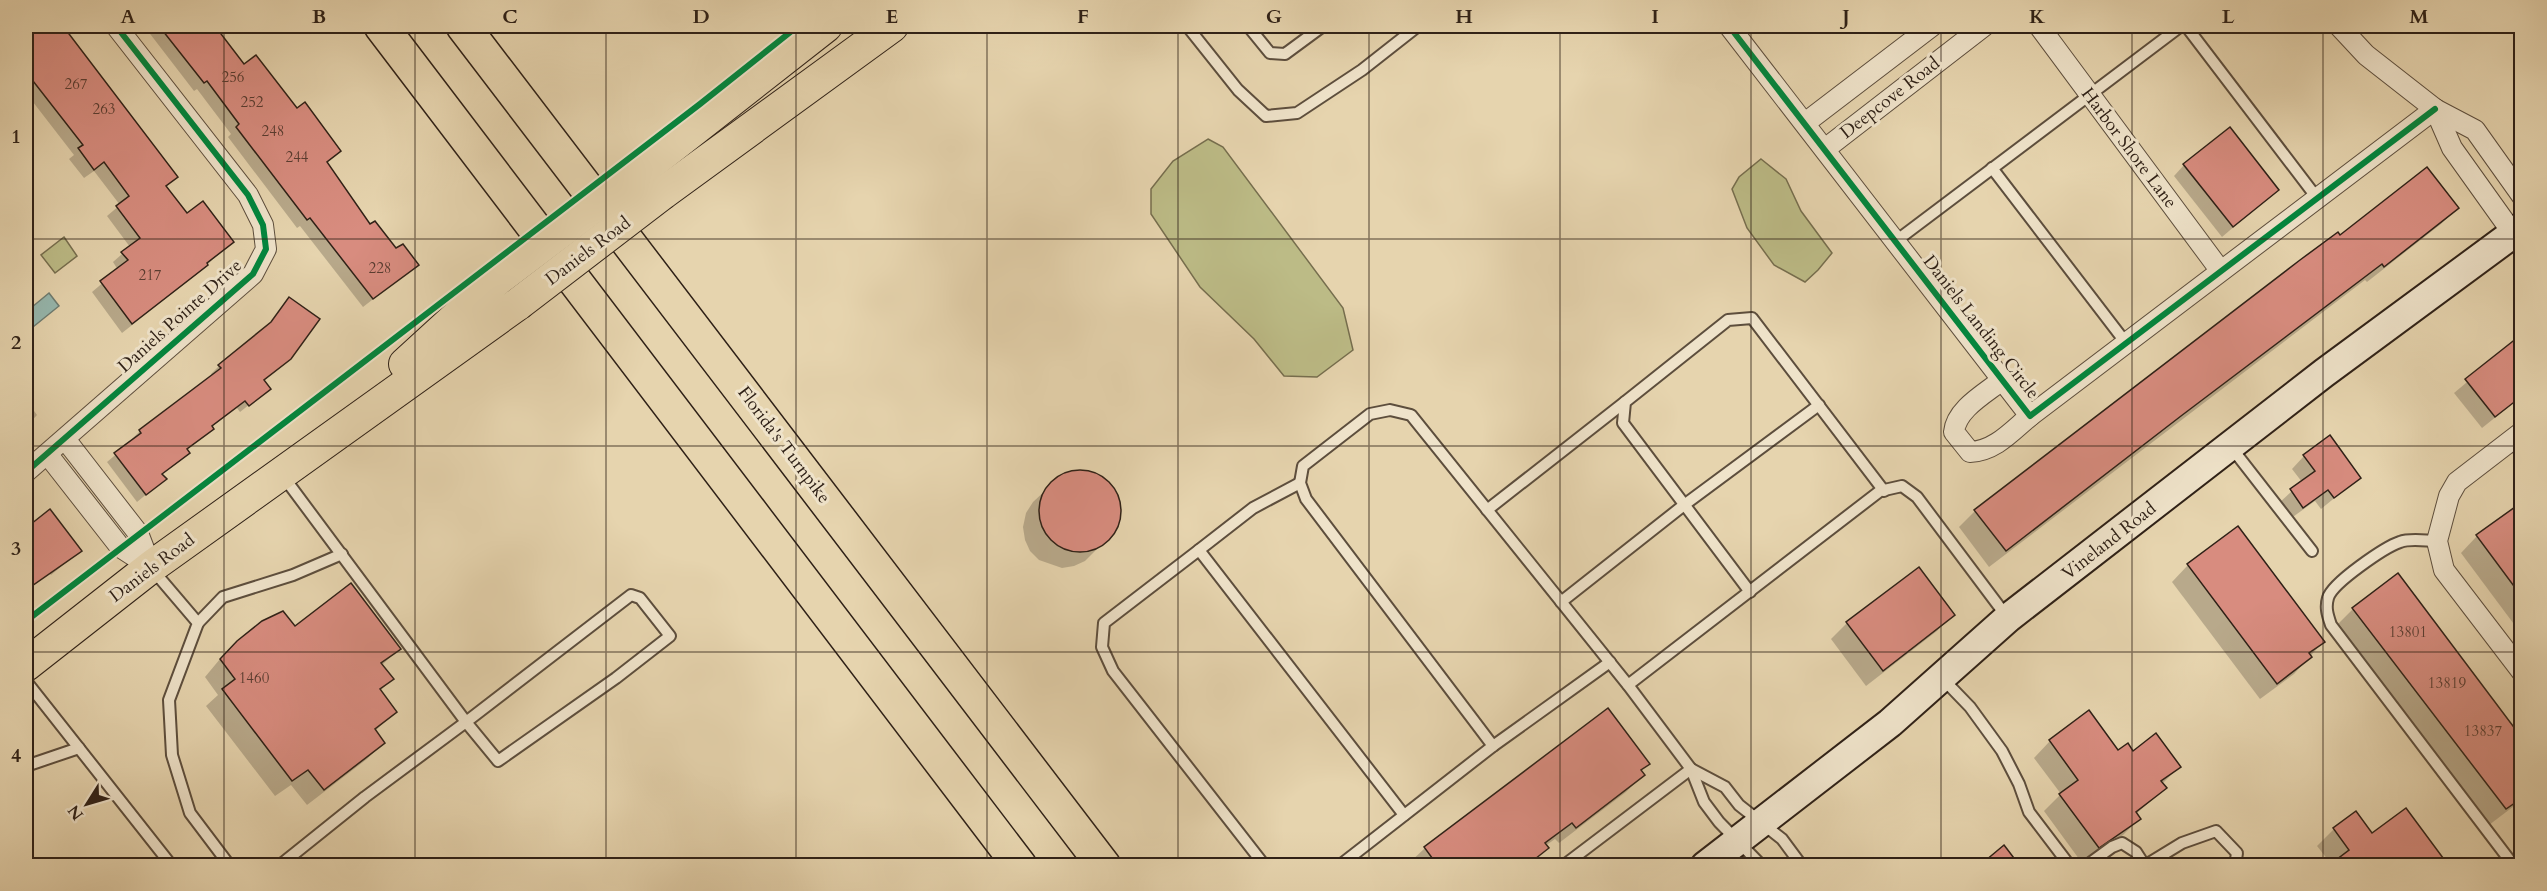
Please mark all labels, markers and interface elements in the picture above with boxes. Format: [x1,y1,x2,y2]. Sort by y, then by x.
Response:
text: A [120,3,136,30]
text: B [312,3,326,30]
text: C [502,3,518,30]
text: D [692,3,710,30]
text: E [886,3,898,30]
text: F [1077,3,1089,30]
text: G [1266,3,1282,30]
text: H [1455,3,1473,30]
text: I [1651,3,1659,30]
text: J [1839,3,1850,30]
text: K [2029,3,2046,30]
text: L [2222,3,2235,30]
text: M [2409,3,2429,30]
street label: Deepcove Road [1835,51,1945,145]
house number: 256 [221,67,245,87]
house number: 267 [64,74,88,94]
street label: Harbor Shore Lane [2075,82,2183,214]
house number: 252 [240,92,264,112]
house number: 263 [92,99,116,119]
house number: 248 [261,121,285,141]
text: 1 [11,123,21,150]
house number: 244 [285,147,309,167]
street label: Daniels Road [540,210,636,291]
street label: Daniels Landing Circle [1917,250,2045,404]
street label: Daniels Pointe Drive [112,253,248,379]
house number: 228 [368,258,392,278]
house number: 217 [138,265,162,285]
text: 2 [11,329,21,356]
street label: Florida's Turnpike [732,381,836,509]
street label: Vineland Road [2057,496,2162,586]
street label: Daniels Road [104,527,200,608]
text: 3 [11,535,21,562]
house number: 13801 [2389,622,2427,642]
house number: 1460 [239,668,270,688]
house number: 13819 [2428,673,2467,693]
house number: 13837 [2464,721,2503,741]
text: 4 [11,742,21,769]
north arrow [57,774,117,834]
text: N [63,800,89,825]

